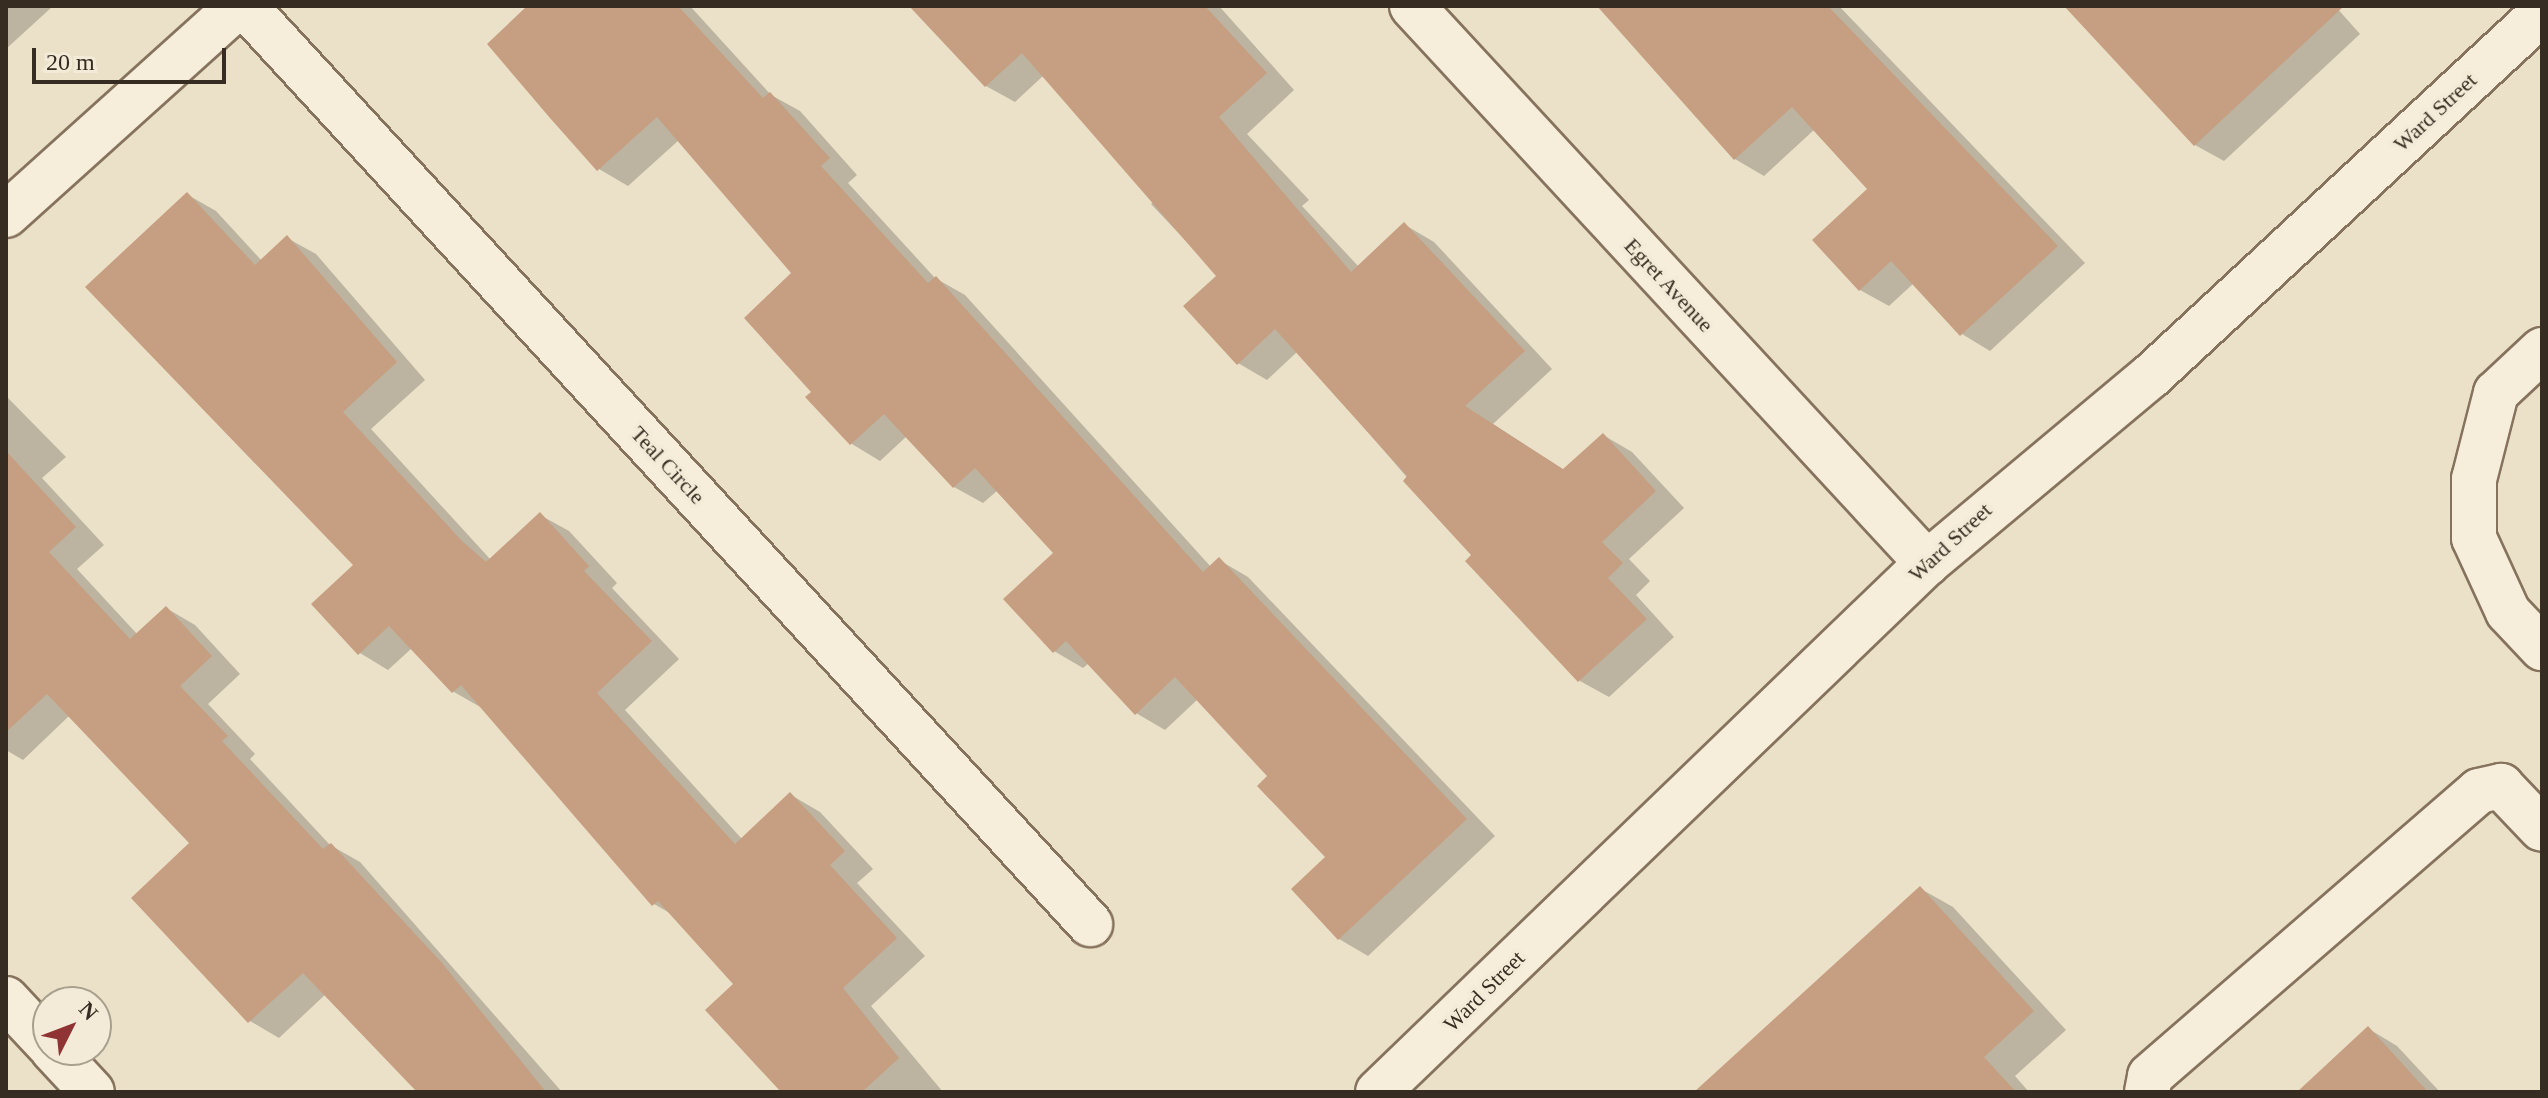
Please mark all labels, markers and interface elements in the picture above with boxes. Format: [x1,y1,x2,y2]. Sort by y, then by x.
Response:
scale bar [36,32,230,82]
text: 20 m [46,49,95,75]
street label: Ward Street [2388,67,2482,157]
street label: Egret Avenue [1618,232,1720,338]
street label: Teal Circle [625,421,711,509]
street label: Ward Street [1903,497,1997,587]
street label: Ward Street [1438,945,1530,1037]
north arrow [32,986,112,1066]
text: N [74,997,103,1025]

